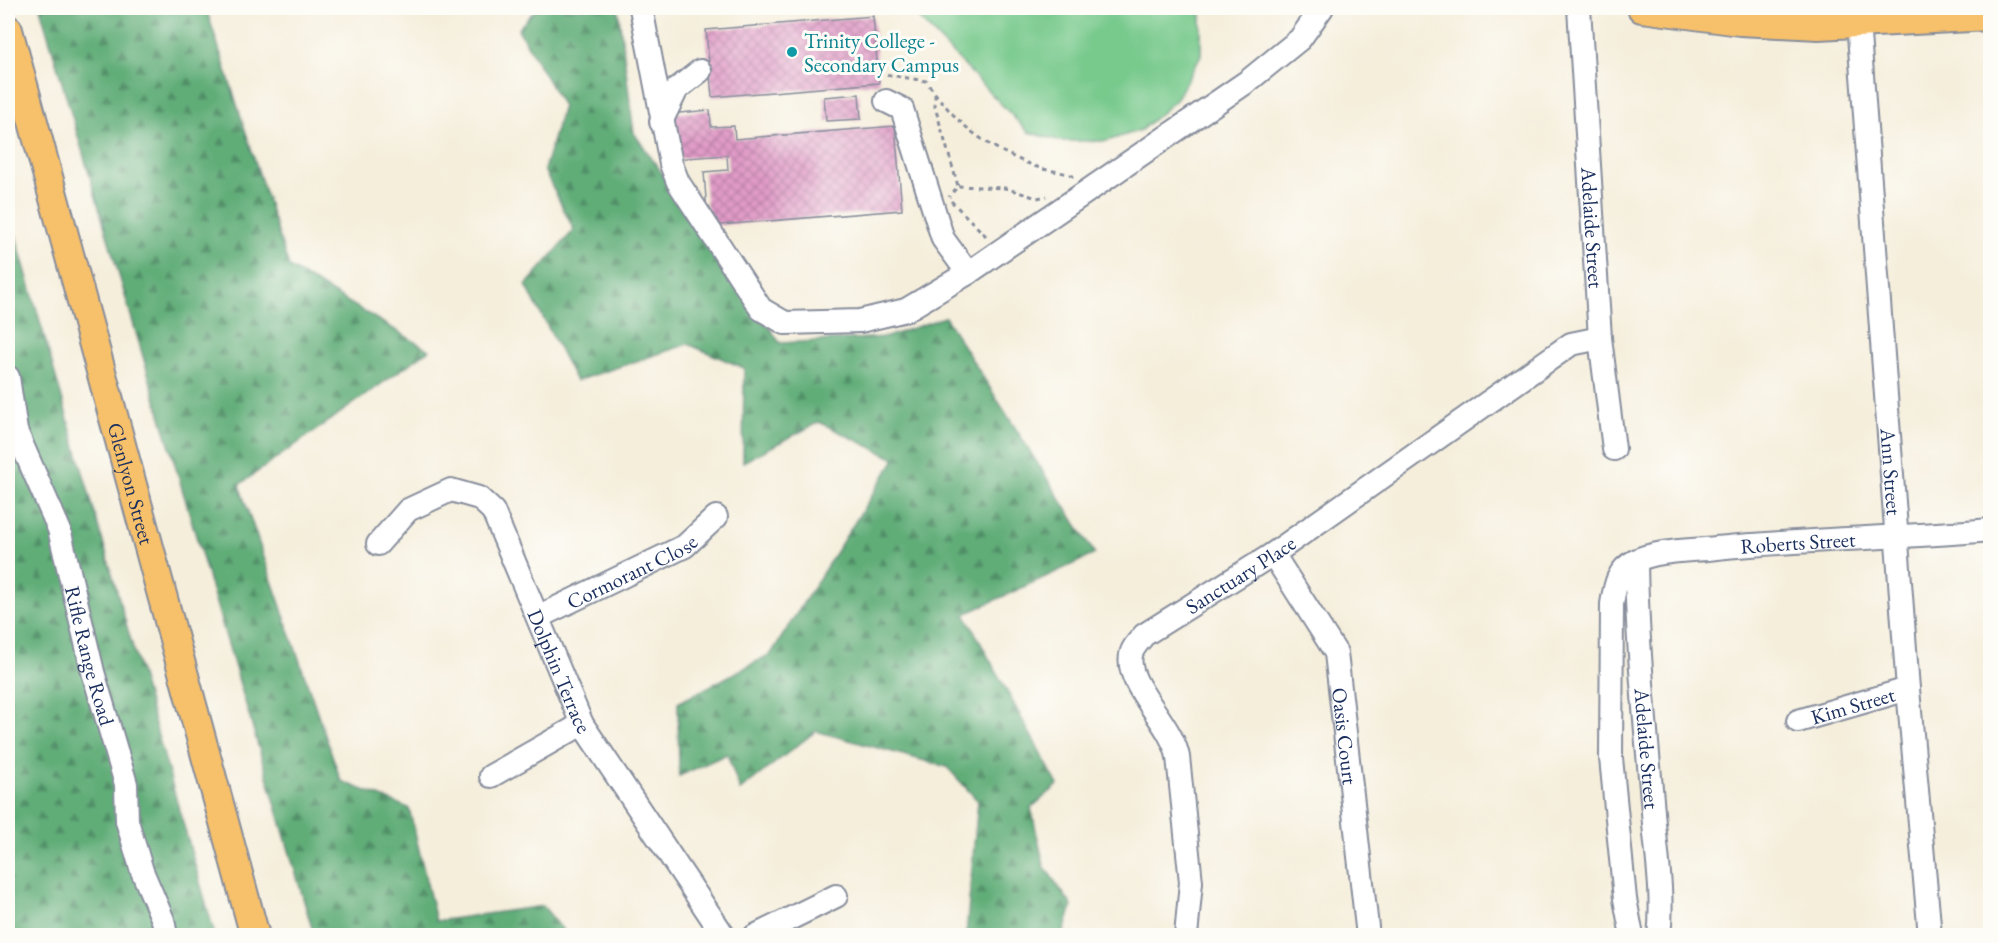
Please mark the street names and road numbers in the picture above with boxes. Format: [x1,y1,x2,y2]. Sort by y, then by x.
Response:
street label: Adelaide Street [1576,165,1610,289]
street label: Glenlyon Street [102,419,161,548]
street label: Ann Street [1875,426,1908,517]
street label: Roberts Street [1739,525,1857,559]
street label: Cormorant Close [562,528,703,615]
street label: Sanctuary Place [1180,529,1301,619]
street label: Rifle Range Road [59,583,122,729]
street label: Dolphin Terrace [522,605,598,738]
street label: Kim Street [1808,680,1898,730]
street label: Oasis Court [1327,686,1364,786]
street label: Adelaide Street [1629,686,1666,810]

